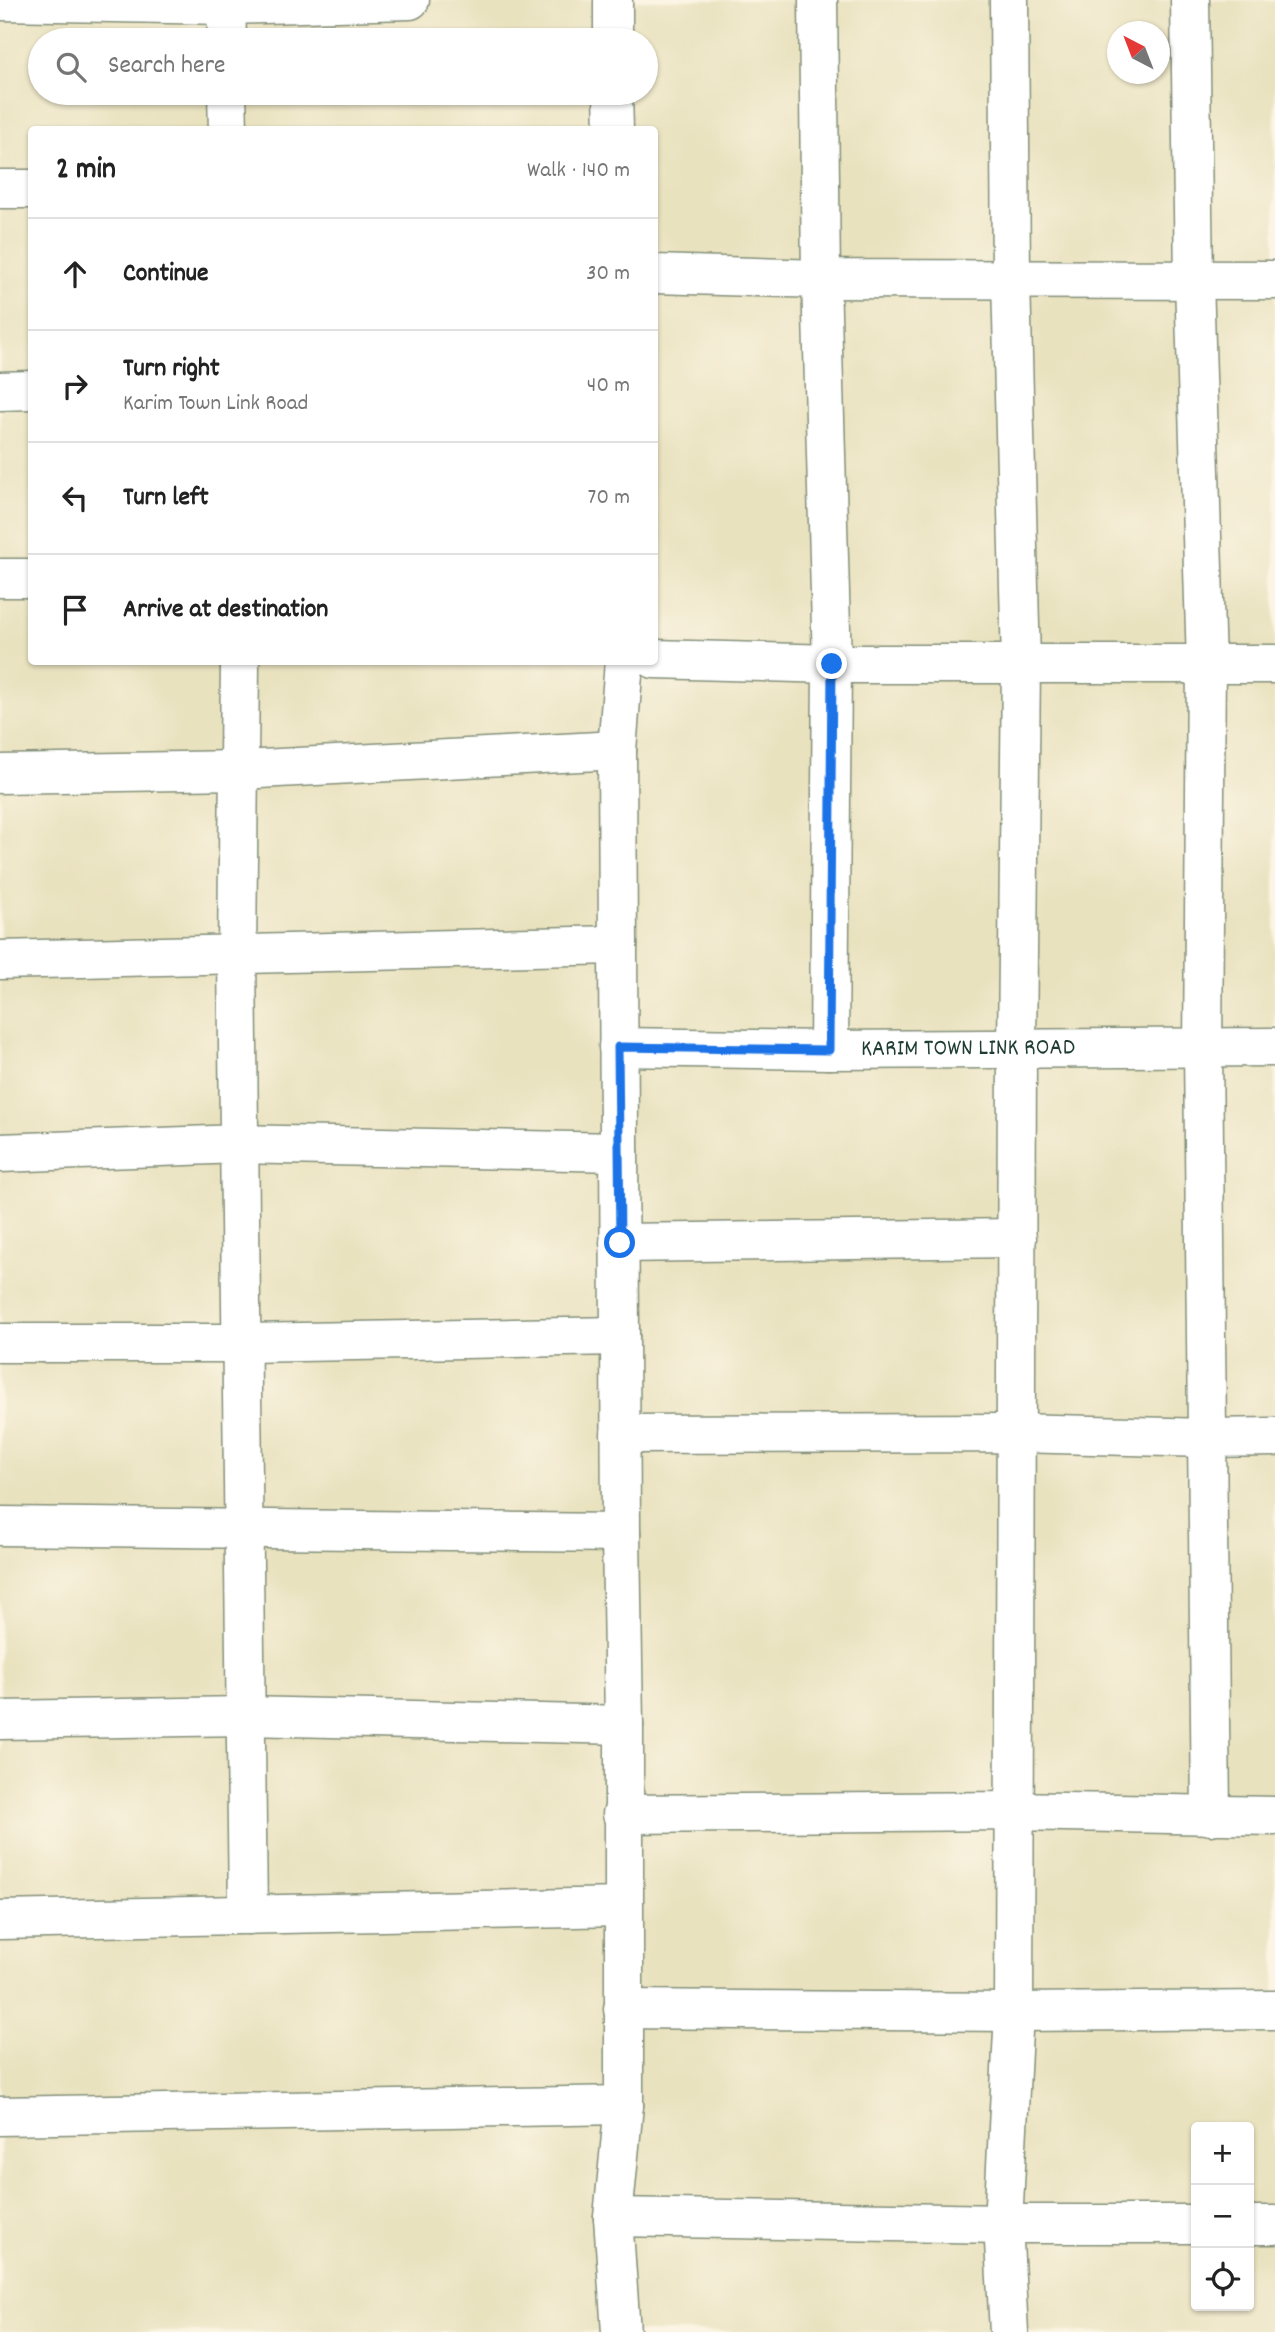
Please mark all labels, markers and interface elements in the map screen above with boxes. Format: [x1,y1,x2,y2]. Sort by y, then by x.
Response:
north arrow [1107,21,1170,84]
search box [28,28,658,105]
icon: search [52,48,90,86]
text: Search here [108,48,226,85]
text: 2 min [56,150,116,193]
text: Walk · 140 m [527,155,630,188]
icon: ahead [56,255,94,293]
text: Continue [123,256,208,293]
text: 30 m [586,258,630,291]
text: Turn right [123,351,220,388]
icon: right [56,367,94,405]
text: 40 m [587,370,630,403]
text: Karim Town Link Road [123,388,308,421]
icon: left [56,479,94,517]
text: Turn left [123,480,209,517]
text: 70 m [588,482,630,515]
icon: arrive [56,591,94,629]
text: Arrive at destination [123,592,328,629]
route end [816,648,847,679]
street label: KARIM TOWN LINK ROAD [861,1031,1075,1067]
route start [604,1227,635,1258]
map controls [1191,2122,1254,2311]
button: + [1191,2122,1254,2185]
button: − [1191,2185,1254,2248]
button: locate [1191,2248,1254,2311]

